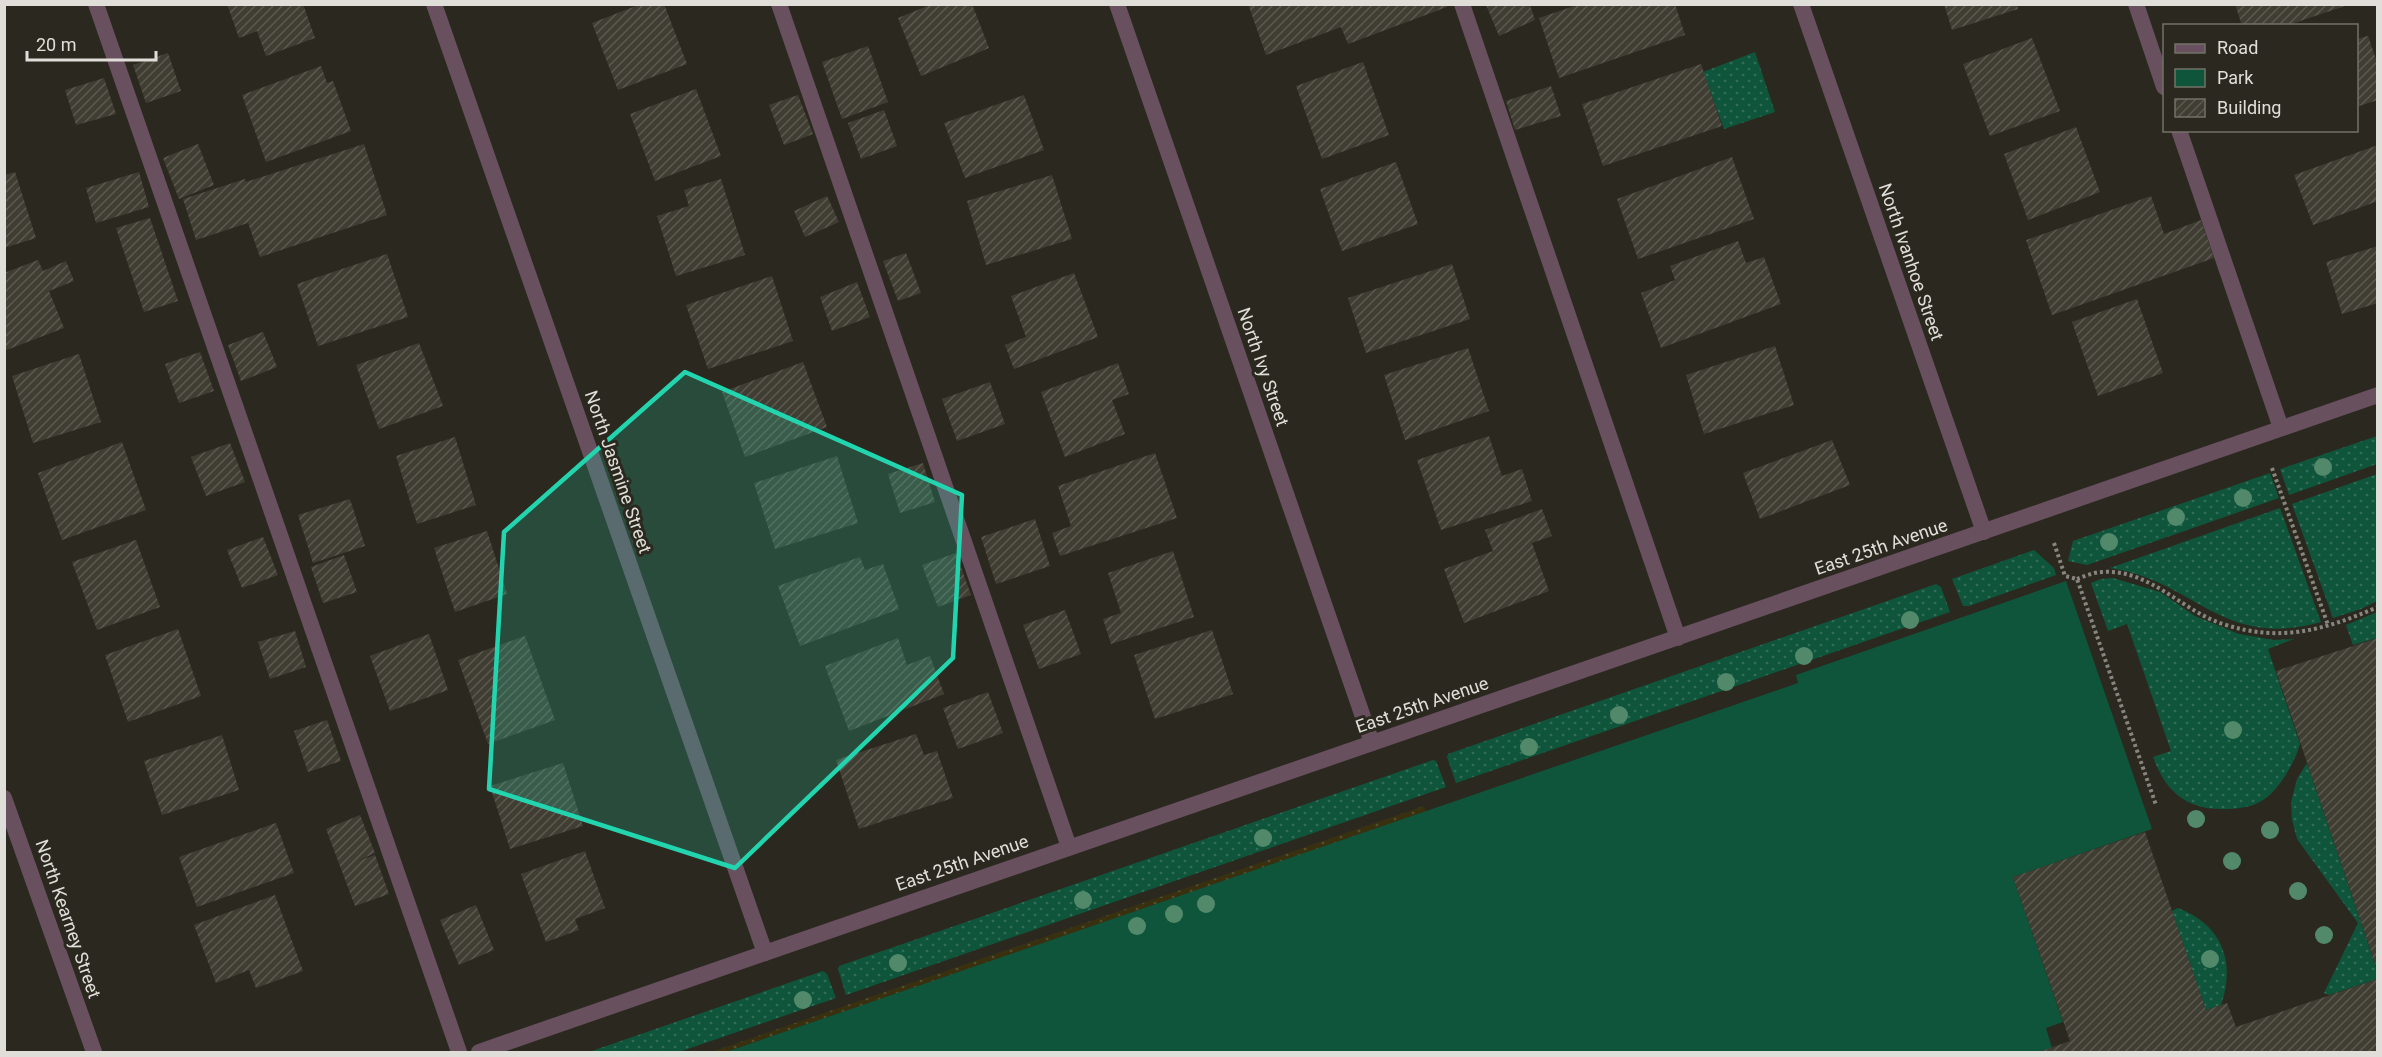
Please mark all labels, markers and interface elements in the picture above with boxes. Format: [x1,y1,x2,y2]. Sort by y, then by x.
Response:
scale bar [27,24,156,62]
legend [2163,24,2358,132]
text: 20 m [36,34,76,55]
text: Road [2217,37,2258,58]
text: Park [2217,67,2254,88]
text: Building [2217,97,2281,118]
street label: North Ivanhoe Street [1875,181,1948,343]
street label: North Ivy Street [1233,305,1294,429]
street label: North Jasmine Street [581,388,656,556]
street label: East 25th Avenue [1812,514,1950,579]
street label: East 25th Avenue [1353,672,1491,737]
street label: East 25th Avenue [893,830,1031,895]
street label: North Kearney Street [31,837,105,1001]

